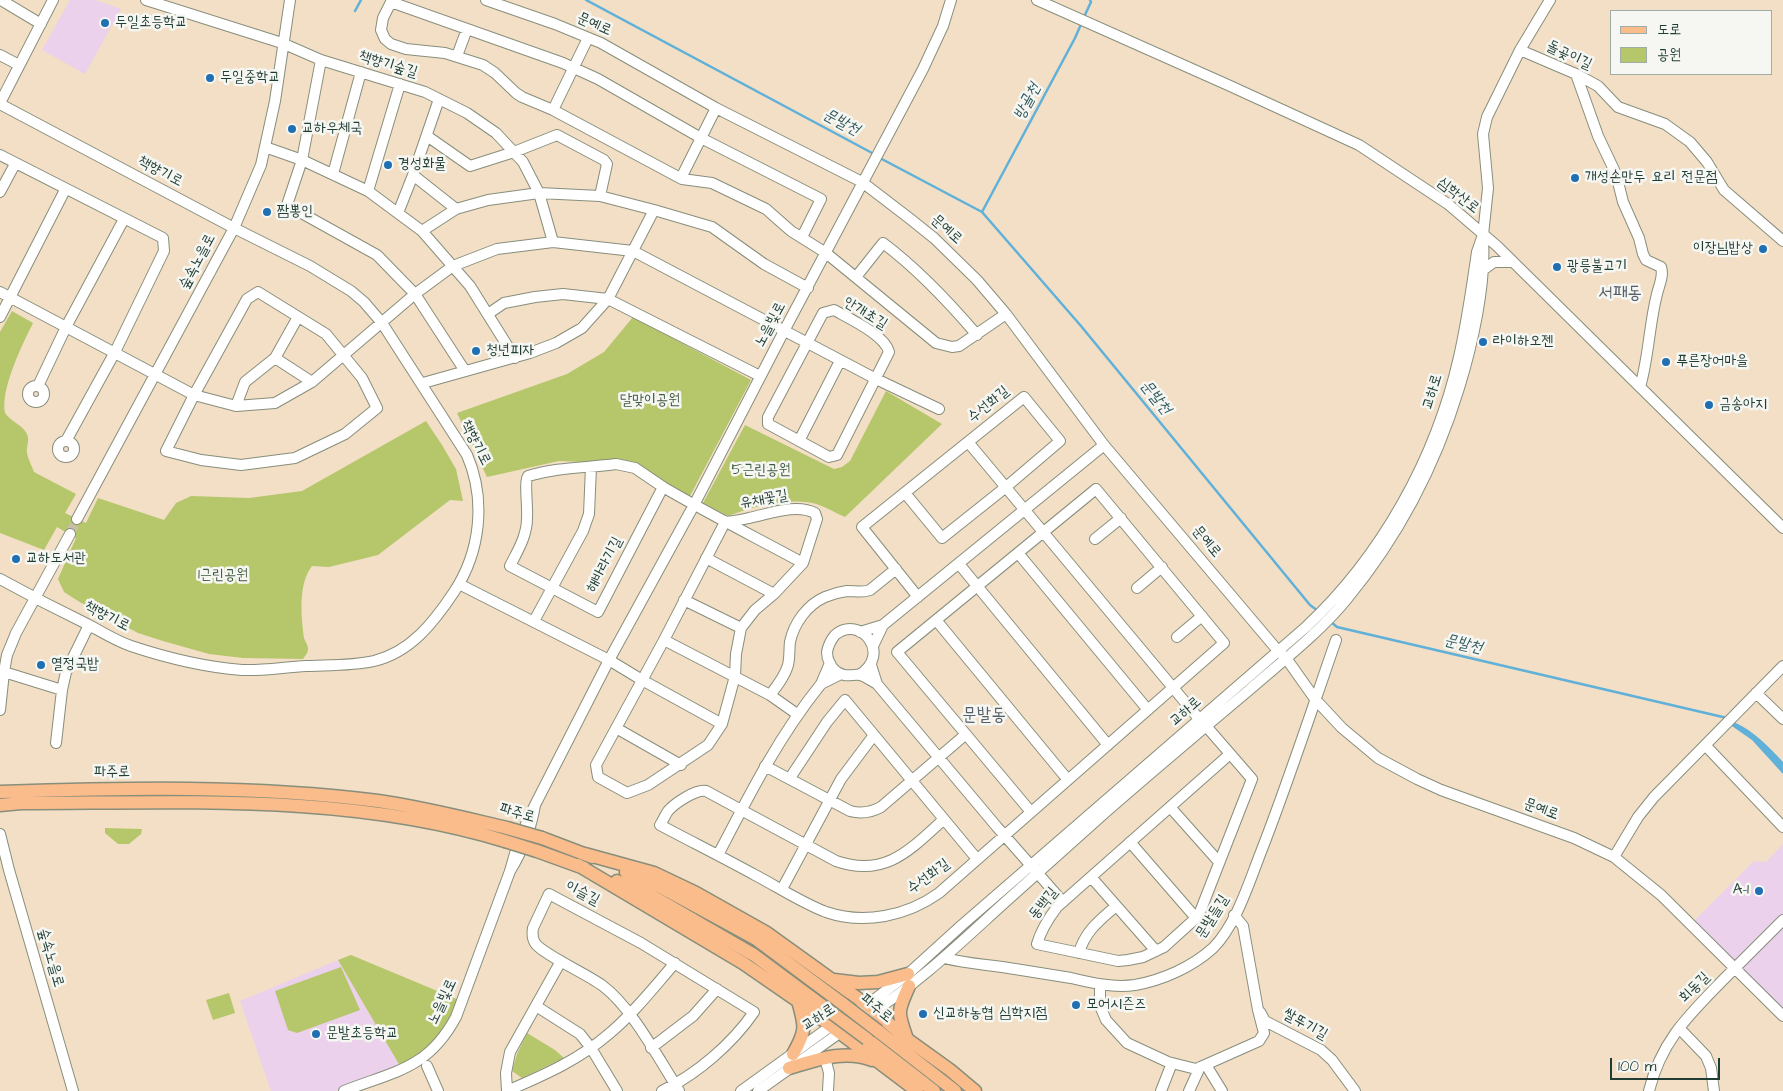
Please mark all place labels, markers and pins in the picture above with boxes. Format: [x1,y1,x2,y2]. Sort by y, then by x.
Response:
place label: 두일초등학교 [115,14,187,32]
marker: 두일초등학교 [99,17,111,29]
place label: 두일중학교 [220,69,280,87]
marker: 두일중학교 [204,72,216,84]
place label: 교하우체국 [302,120,362,138]
marker: 교하우체국 [286,123,298,135]
place label: 경성화물 [398,156,446,174]
marker: 경성화물 [382,159,394,171]
place label: 개성손만두 요리 전문점 [1585,169,1718,187]
marker: 개성손만두 요리 전문점 [1569,172,1581,184]
place label: 짬뽕인 [277,203,313,221]
marker: 짬뽕인 [261,206,273,218]
place label: 이장님밥상 [1693,240,1753,258]
marker: 이장님밥상 [1757,243,1769,255]
place label: 광릉불고기 [1567,258,1627,276]
marker: 광릉불고기 [1551,261,1563,273]
place label: 라이하오젠 [1493,333,1553,351]
marker: 라이하오젠 [1477,336,1489,348]
place label: 청년피자 [486,342,534,360]
marker: 청년피자 [470,345,482,357]
place label: 푸른장어마을 [1676,353,1748,371]
marker: 푸른장어마을 [1660,356,1672,368]
place label: 금송아지 [1719,396,1767,414]
marker: 금송아지 [1703,399,1715,411]
place label: 교하도서관 [26,550,86,568]
marker: 교하도서관 [10,553,22,565]
place label: 열정국밥 [51,656,99,674]
marker: 열정국밥 [35,659,47,671]
place label: A-1 [1733,882,1749,900]
marker: A-1 [1753,885,1765,897]
place label: 모어시즌즈 [1086,996,1146,1014]
marker: 모어시즌즈 [1070,999,1082,1011]
place label: 신교하농협 심학지점 [933,1005,1048,1023]
marker: 신교하농협 심학지점 [917,1008,929,1020]
place label: 문발초등학교 [326,1025,398,1043]
marker: 문발초등학교 [310,1028,322,1040]

